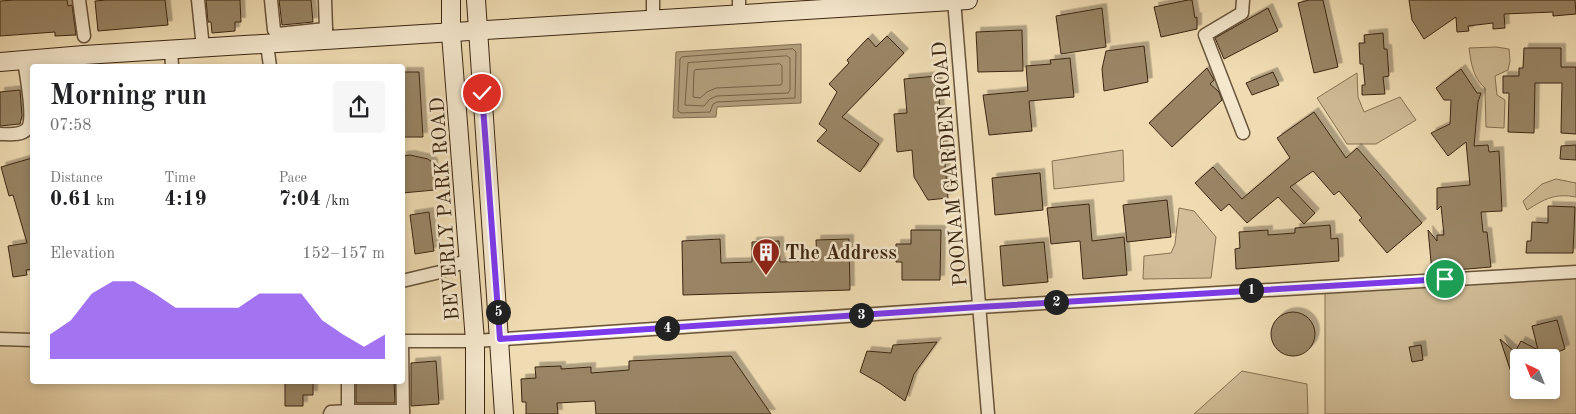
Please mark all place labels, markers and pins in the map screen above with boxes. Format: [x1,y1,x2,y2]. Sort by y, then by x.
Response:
pin [461,72,503,114]
building icon: The Address [751,237,781,276]
place label: The Address [785,244,897,264]
pin [1424,258,1466,300]
pin: 1 [1238,278,1264,302]
pin: 2 [1044,290,1068,314]
pin: 5 [486,300,510,324]
pin: 3 [848,302,874,328]
pin: 4 [654,316,680,340]

